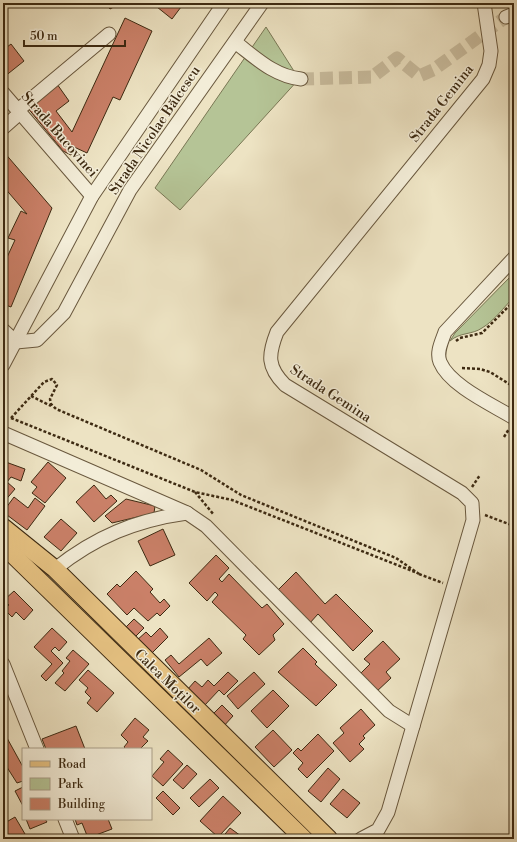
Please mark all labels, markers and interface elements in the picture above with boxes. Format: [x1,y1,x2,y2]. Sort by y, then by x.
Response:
scale bar [24,22,125,48]
text: 50 m [30,29,58,44]
street label: Strada Gemina [406,60,478,146]
street label: Strada Nicolae Bălcescu [105,63,205,198]
street label: Strada Bucovinei [17,88,102,182]
street label: Strada Gemina [286,361,375,427]
street label: Calea Moților [130,645,204,718]
legend [22,748,152,820]
text: Road [58,757,86,772]
text: Park [58,777,84,792]
text: Building [57,797,106,812]

